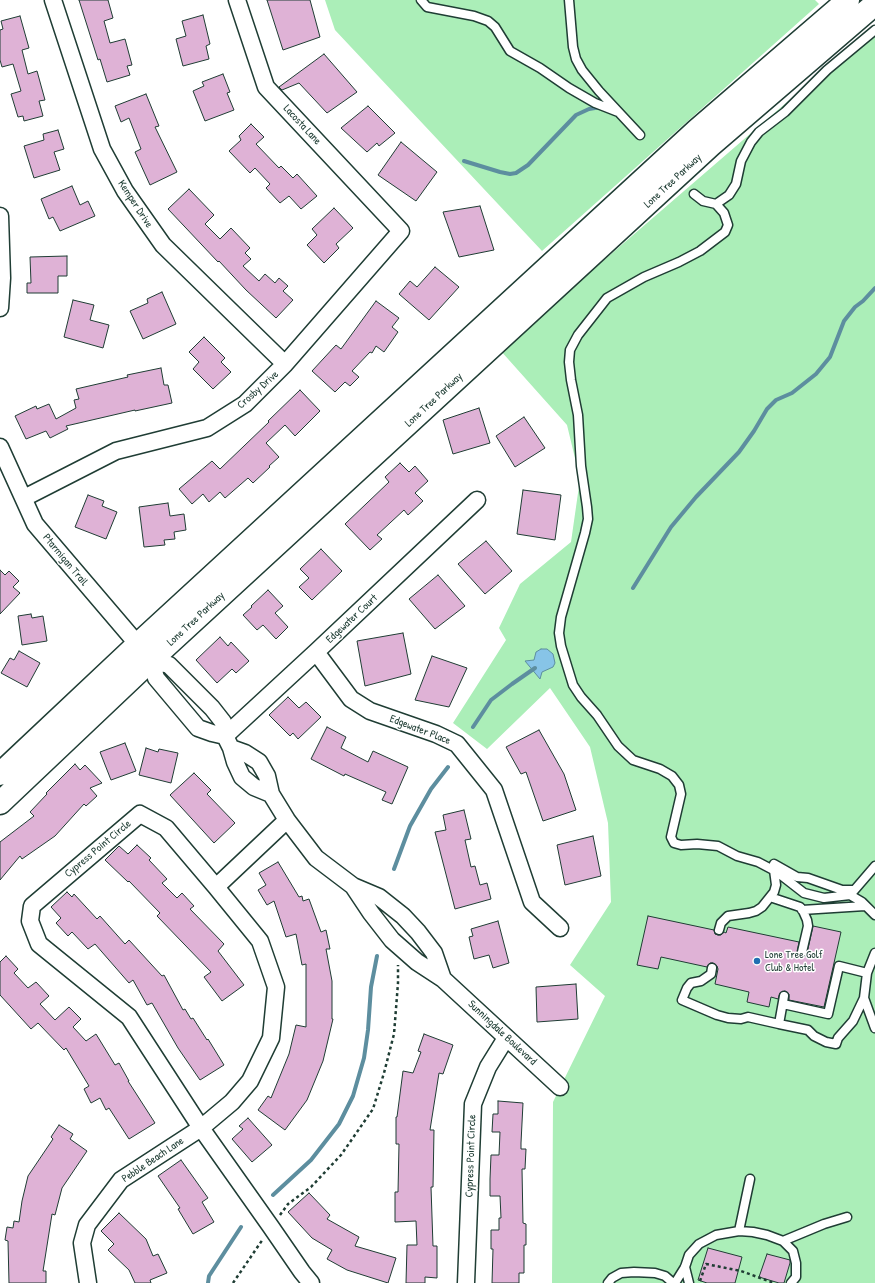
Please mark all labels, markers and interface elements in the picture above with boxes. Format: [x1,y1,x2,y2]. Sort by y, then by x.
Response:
street label: Lacosta Lane [280,102,324,148]
street label: Lone Tree Parkway [642,151,704,211]
street label: Kemper Drive [115,178,155,230]
street label: Crosby Drive [235,368,281,412]
street label: Lone Tree Parkway [403,370,465,430]
street label: Ptarmigan Trail [40,531,90,589]
street label: Lone Tree Parkway [165,589,227,649]
street label: Edgewater Court [323,592,381,646]
street label: Edgewater Place [388,712,452,748]
street label: Cypress Point Circle [62,817,134,881]
place label: Lone Tree Golf Club & Hotel [765,948,823,974]
marker: Lone Tree Golf Club & Hotel [752,956,762,966]
street label: Sunningdale Boulevard [465,998,539,1068]
street label: Cypress Point Circle [463,1114,479,1198]
street label: Pebble Beach Lane [119,1134,187,1186]

